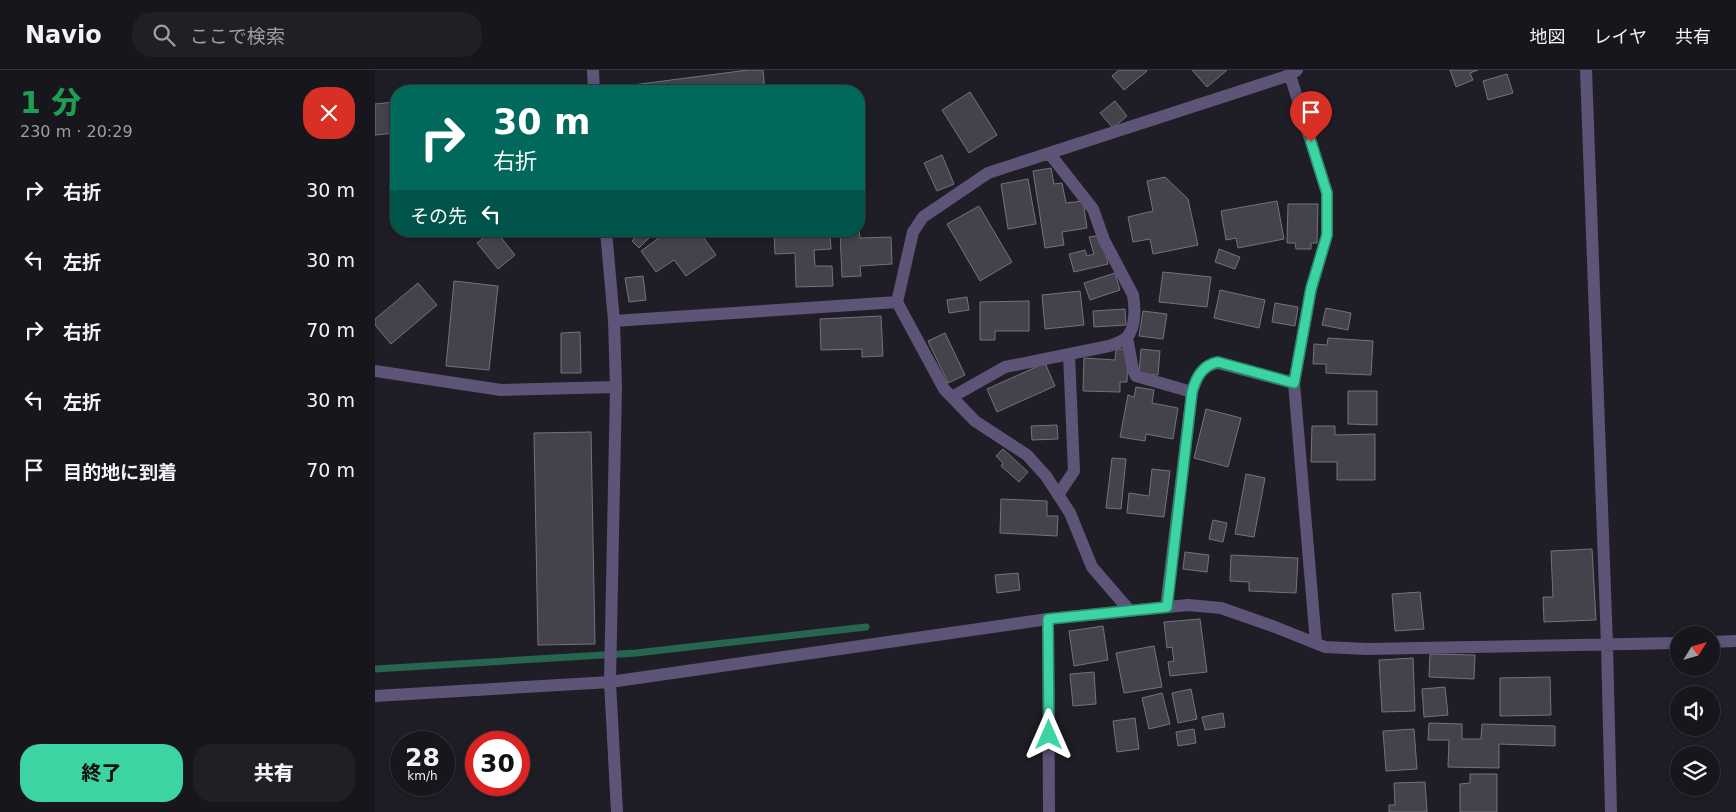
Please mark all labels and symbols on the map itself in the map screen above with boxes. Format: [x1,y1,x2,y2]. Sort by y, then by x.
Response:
pin [1290,91,1332,142]
north arrow [1670,626,1720,676]
position arrow [1022,708,1074,760]
speed limit sign: 30 [465,731,530,796]

